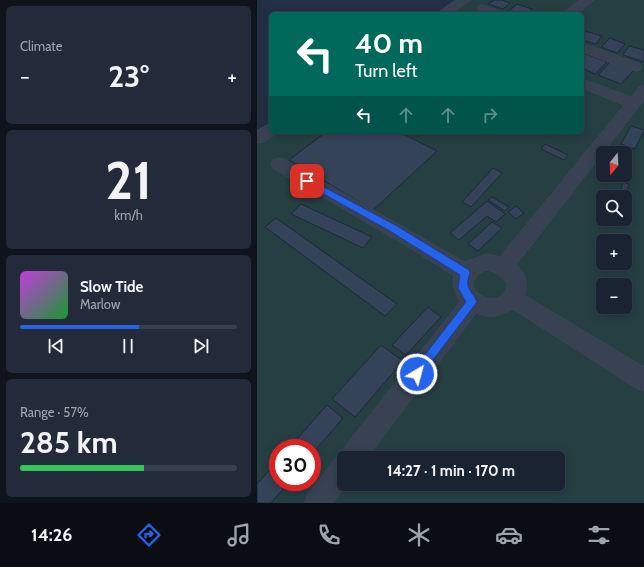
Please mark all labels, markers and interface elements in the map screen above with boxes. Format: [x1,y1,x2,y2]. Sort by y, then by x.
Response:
text: 40 m [355,26,423,60]
icon: left [289,28,341,80]
text: Climate [20,38,62,54]
text: 23° [108,58,149,95]
text: Turn left [355,60,418,82]
text: − [20,63,30,90]
text: + [227,63,237,90]
icon: left [353,104,375,126]
icon: ahead [395,104,417,126]
icon: ahead [437,104,459,126]
icon: right [479,104,501,126]
north arrow [596,146,632,182]
map controls [596,146,632,314]
text: 21 [105,149,152,212]
pin [290,164,324,198]
icon: arrive [296,170,318,192]
button: search [596,190,632,226]
text: km/h [114,207,143,223]
button: + [596,234,632,270]
text: Slow Tide [80,278,143,296]
button: − [596,278,632,314]
text: Marlow [80,296,120,312]
icon: previous [45,335,67,357]
icon: pause [117,335,139,357]
icon: next [190,335,212,357]
position arrow [396,353,438,395]
text: Range · 57% [20,404,89,420]
text: 285 km [20,424,117,461]
speed limit sign: 30 [269,439,321,491]
text: 14:27 · 1 min · 170 m [387,462,515,480]
icon: directions [135,521,163,549]
icon: music [225,521,253,549]
icon: phone [315,521,343,549]
icon: climate [405,521,433,549]
icon: car [495,521,523,549]
icon: filters [585,521,613,549]
text: 14:26 [31,524,73,546]

